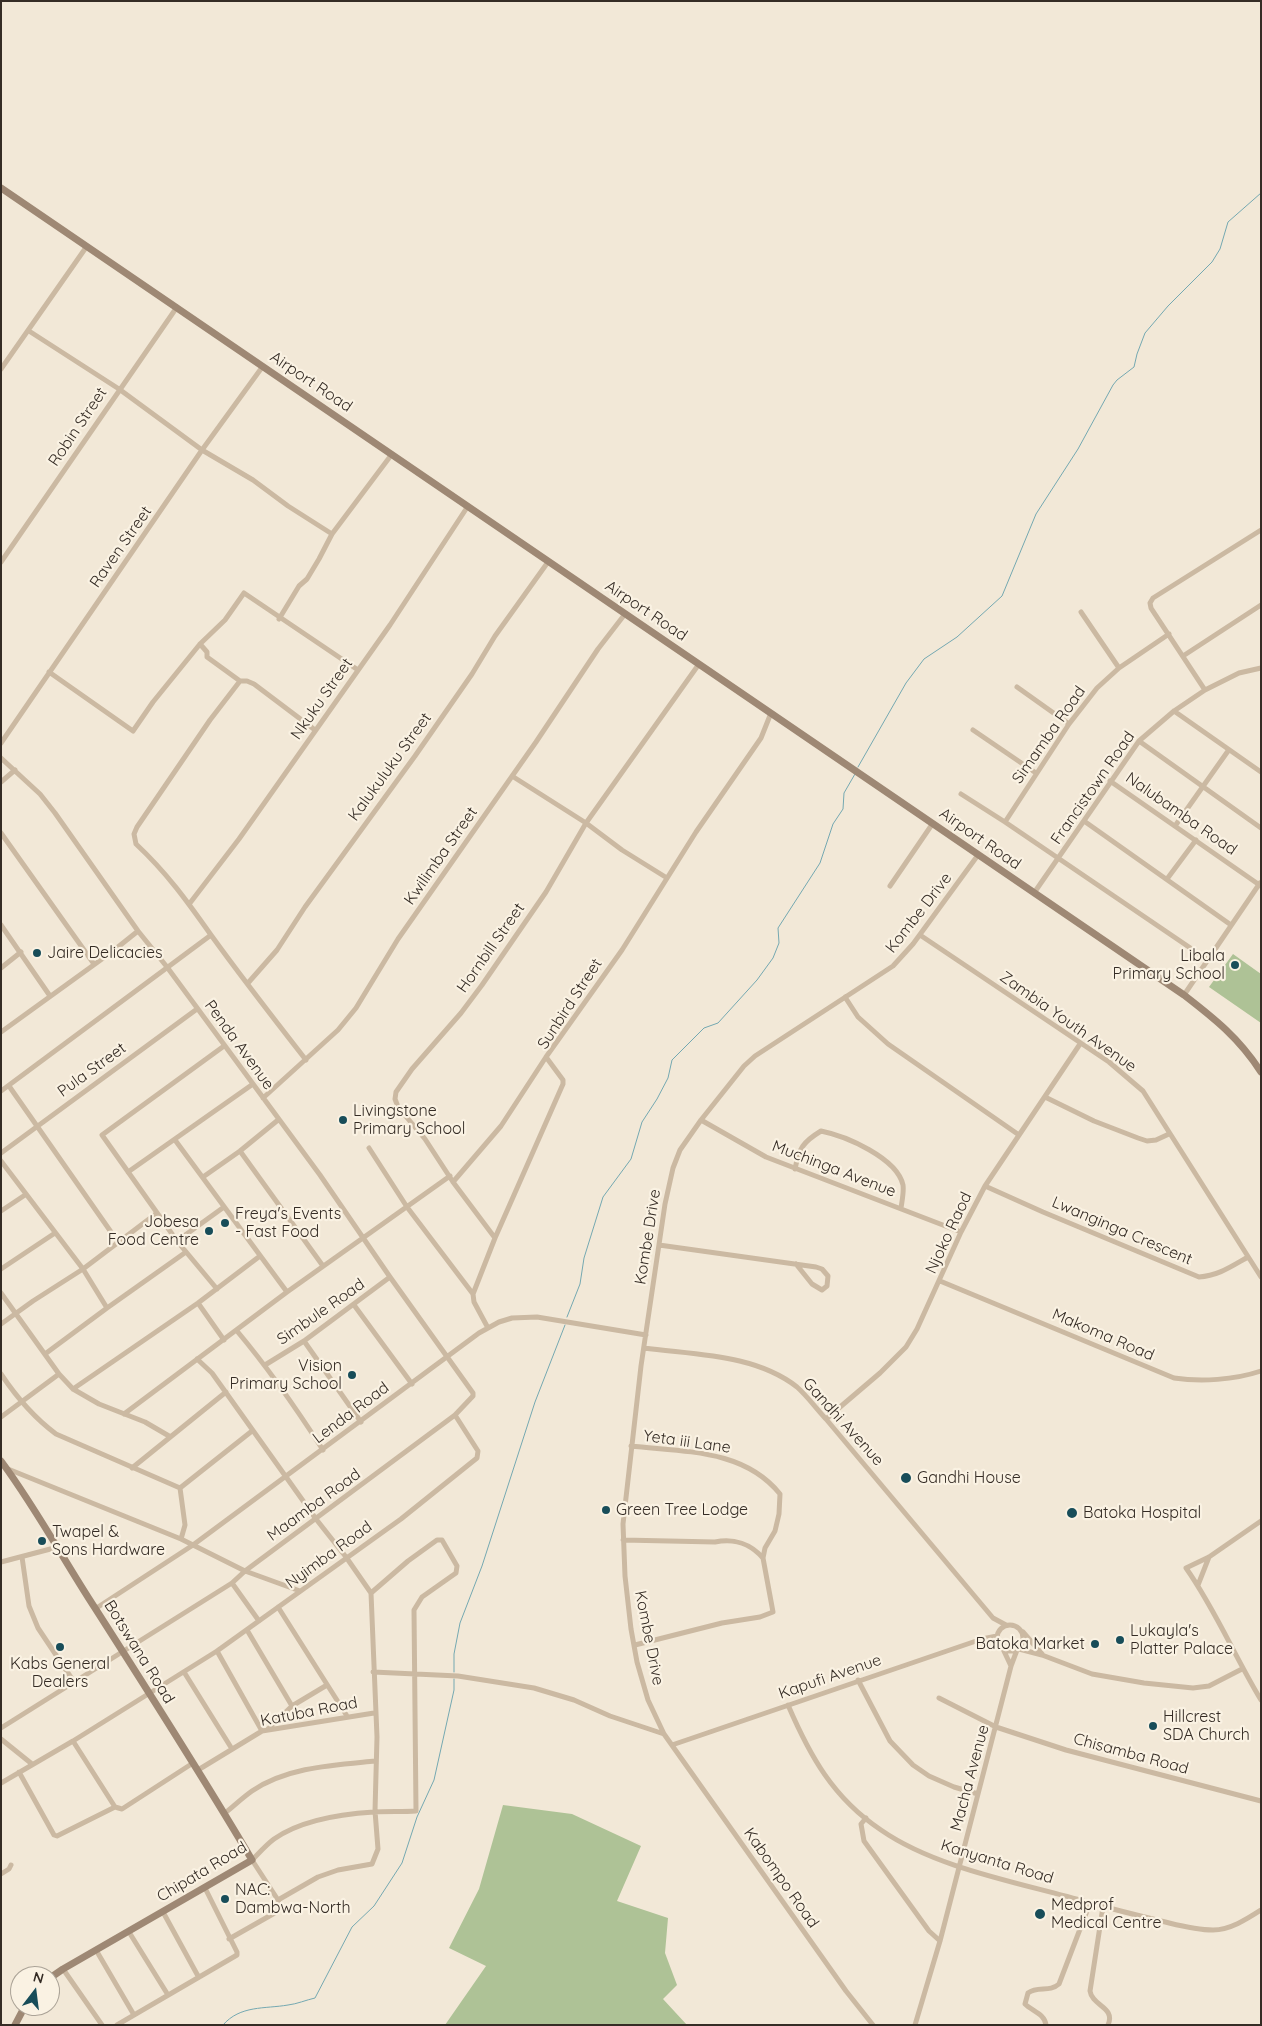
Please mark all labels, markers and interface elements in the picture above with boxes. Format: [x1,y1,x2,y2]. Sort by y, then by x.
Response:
street label: Airport Road [266,347,356,417]
street label: Robin Street [45,384,111,470]
street label: Raven Street [86,503,156,591]
street label: Airport Road [601,576,691,646]
street label: Nkuku Street [287,655,357,743]
street label: Simamba Road [1008,682,1090,788]
street label: Kalukuluku Street [344,709,436,825]
street label: Francistown Road [1047,728,1139,848]
street label: Nalubamba Road [1122,768,1240,860]
street label: Kwilimba Street [400,803,482,909]
street label: Airport Road [936,804,1024,874]
street label: Kombe Drive [882,869,956,957]
street label: Hornbill Street [453,899,529,997]
place label: Jaire Delicacies [47,943,163,963]
place label: Libala Primary School [1113,946,1225,984]
marker: Jaire Delicacies [31,947,43,959]
street label: Sunbird Street [534,955,606,1053]
marker: Libala Primary School [1229,959,1241,971]
street label: Zambia Youth Avenue [996,968,1140,1076]
street label: Penda Avenue [200,996,278,1094]
street label: Pula Street [54,1039,130,1101]
place label: Livingstone Primary School [353,1101,465,1139]
marker: Livingstone Primary School [337,1114,349,1126]
street label: Muchinga Avenue [769,1137,899,1201]
street label: Kombe Drive [631,1188,665,1286]
street label: Njoko Raod [922,1189,976,1277]
street label: Lwanginga Crescent [1049,1193,1195,1269]
place label: Freya's Events - Fast Food [235,1204,341,1242]
place label: Jobesa Food Centre [108,1212,199,1250]
marker: Freya's Events - Fast Food [219,1217,231,1229]
marker: Jobesa Food Centre [203,1225,215,1237]
street label: Simbule Road [274,1275,368,1349]
street label: Makoma Road [1049,1305,1157,1365]
place label: Vision Primary School [230,1356,342,1394]
marker: Vision Primary School [346,1369,358,1381]
street label: Gandhi Avenue [799,1374,887,1470]
street label: Lenda Road [309,1378,393,1448]
street label: Yeta iii Lane [642,1426,732,1458]
street label: Maamba Road [264,1465,364,1545]
place label: Gandhi House [917,1468,1021,1488]
marker: Gandhi House [899,1471,913,1485]
place label: Green Tree Lodge [616,1500,748,1520]
place label: Batoka Hospital [1083,1503,1201,1523]
marker: Green Tree Lodge [600,1504,612,1516]
marker: Batoka Hospital [1065,1506,1079,1520]
street label: Nyimba Road [282,1517,376,1593]
place label: Twapel & Sons Hardware [52,1522,165,1560]
marker: Twapel & Sons Hardware [36,1535,48,1547]
street label: Kombe Drive [630,1589,668,1687]
street label: Botswana Road [100,1597,178,1707]
place label: Lukayla's Platter Palace [1130,1621,1233,1659]
place label: Batoka Market [976,1634,1085,1654]
marker: Lukayla's Platter Palace [1114,1634,1126,1646]
marker: Batoka Market [1089,1638,1101,1650]
marker: Kabs General Dealers [54,1641,66,1653]
street label: Kapufi Avenue [776,1650,884,1704]
place label: Kabs General Dealers [10,1654,110,1692]
street label: Katuba Road [259,1693,359,1731]
place label: Hillcrest SDA Church [1163,1707,1250,1745]
marker: Hillcrest SDA Church [1147,1720,1159,1732]
street label: Macha Avenue [947,1723,993,1833]
street label: Chisamba Road [1071,1729,1191,1779]
street label: Kabompo Road [739,1824,823,1932]
street label: Kanyanta Road [938,1836,1056,1888]
street label: Chipata Road [154,1838,250,1906]
place label: NAC: Dambwa-North [235,1880,351,1918]
marker: NAC: Dambwa-North [219,1893,231,1905]
place label: Medprof Medical Centre [1051,1895,1161,1933]
marker: Medprof Medical Centre [1033,1907,1047,1921]
north arrow [10,1966,60,2016]
text: N [31,1967,46,1988]

